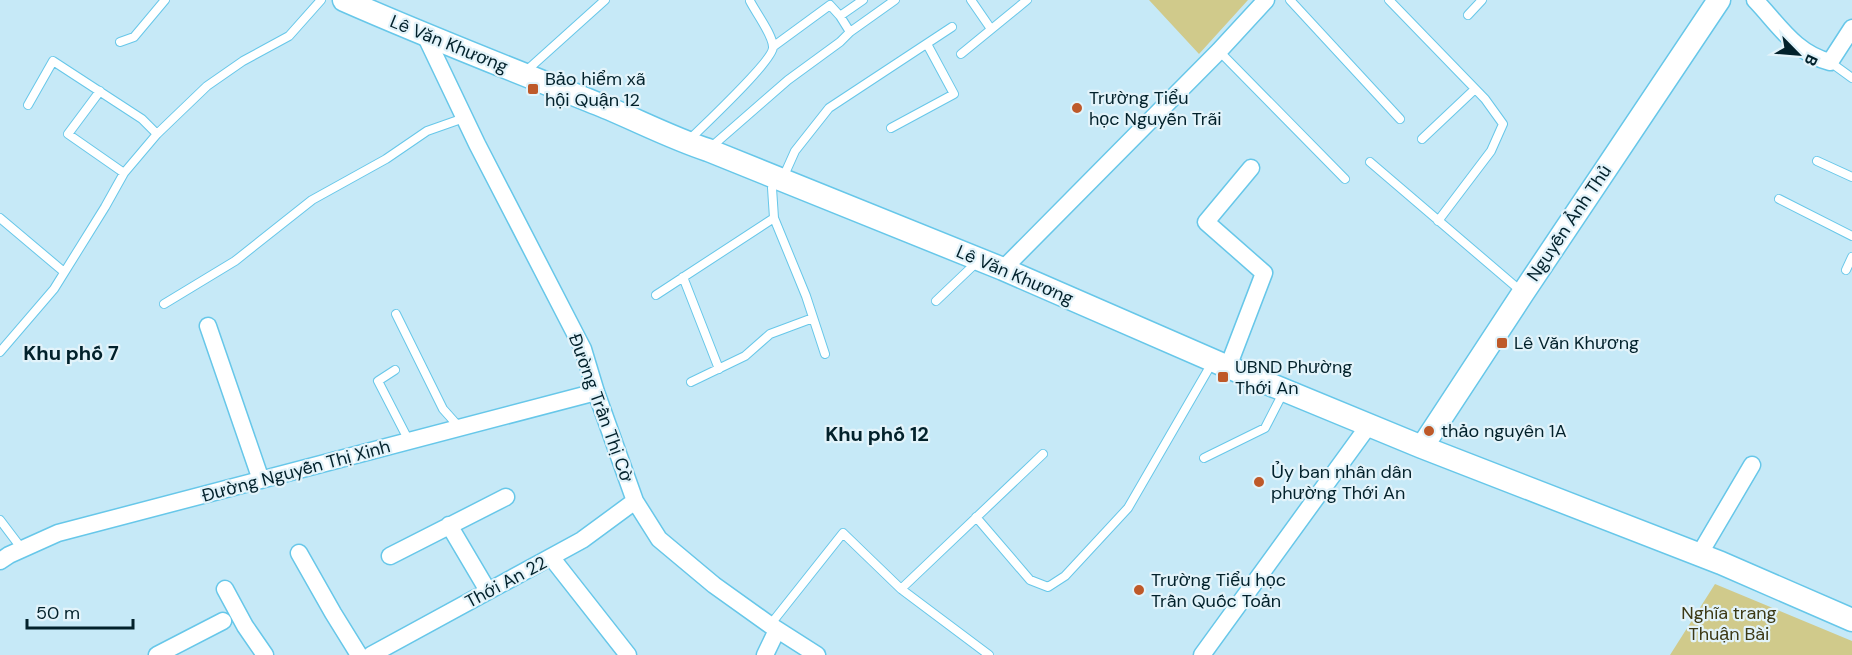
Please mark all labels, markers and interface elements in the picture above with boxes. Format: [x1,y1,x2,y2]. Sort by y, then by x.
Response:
street label: Lê Văn Khương [386,9,512,79]
north arrow [1768,24,1828,84]
text: B [1799,51,1823,69]
place label: Bảo hiểm xã hội Quận 12 [545,67,646,112]
marker: Bảo hiểm xã hội Quận 12 [526,82,540,96]
place label: Trường Tiểu học Nguyễn Trãi [1089,86,1222,131]
marker: Trường Tiểu học Nguyễn Trãi [1070,101,1084,115]
street label: Nguyễn Ảnh Thủ [1521,160,1617,286]
street label: Lê Văn Khương [953,239,1077,311]
street label: Đường Trần Thị Cờ [563,330,639,486]
place label: Lê Văn Khương [1514,331,1639,355]
marker: Lê Văn Khương [1495,336,1509,350]
district label: Khu phố 7 [23,340,119,366]
place label: UBND Phường Thới An [1235,355,1352,400]
marker: UBND Phường Thới An [1216,370,1230,384]
place label: thảo nguyên 1A [1441,419,1567,443]
district label: Khu phố 12 [825,421,929,447]
marker: thảo nguyên 1A [1422,424,1436,438]
street label: Đường Nguyễn Thị Xinh [199,434,393,508]
place label: Ủy ban nhân dân phường Thới An [1271,460,1412,505]
marker: Ủy ban nhân dân phường Thới An [1252,475,1266,489]
street label: Thới An 22 [461,550,551,614]
place label: Trường Tiểu học Trần Quốc Toản [1151,568,1286,613]
marker: Trường Tiểu học Trần Quốc Toản [1132,583,1146,597]
scale bar [27,592,134,630]
text: 50 m [36,601,80,625]
park label: Nghĩa trang Thuận Bài [1681,601,1777,646]

